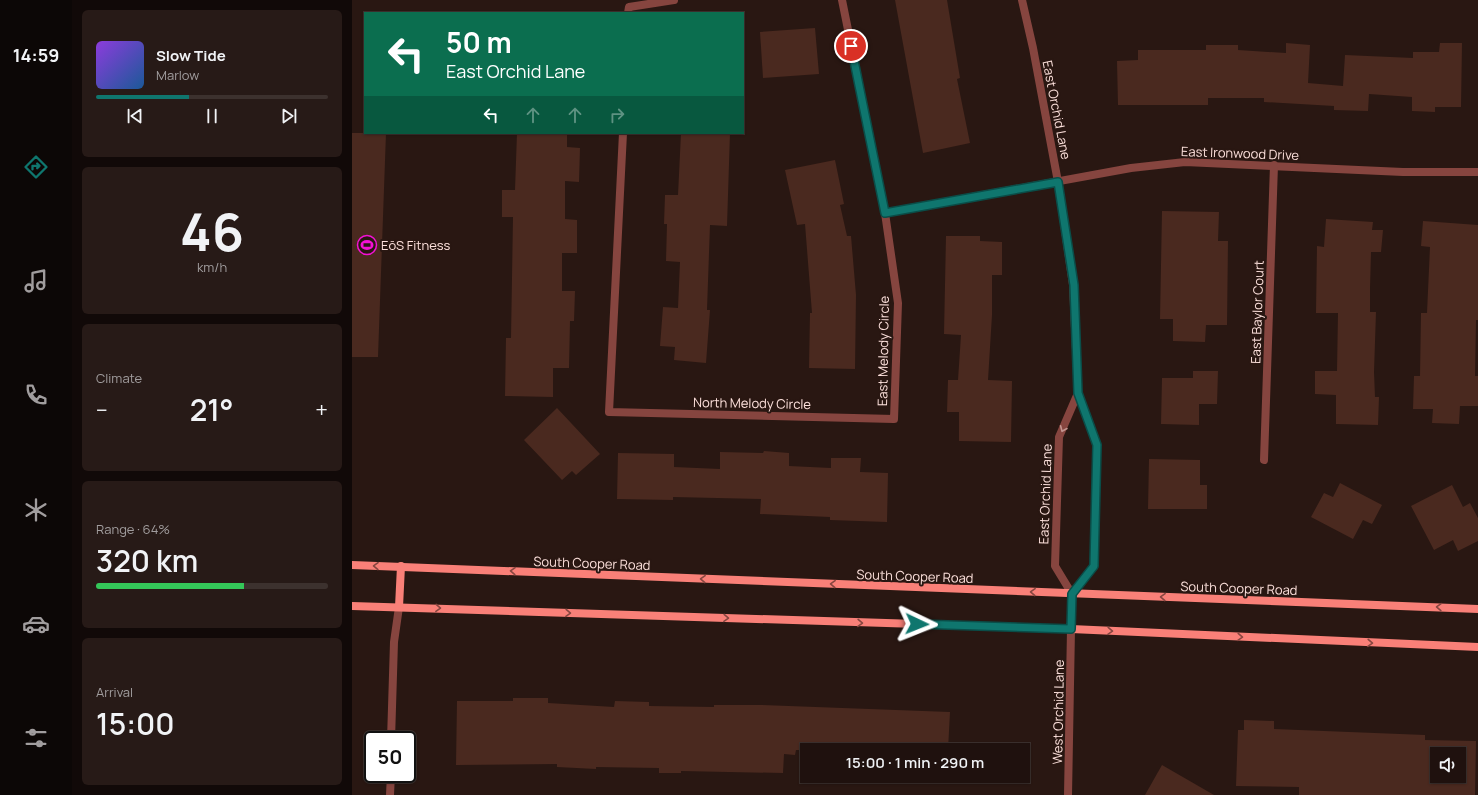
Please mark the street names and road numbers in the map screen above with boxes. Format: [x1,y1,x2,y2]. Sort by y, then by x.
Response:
street label: East Orchid Lane [1039,59,1076,161]
street label: East Ironwood Drive [1181,142,1300,164]
street label: East Baylor Court [1246,260,1268,364]
street label: East Melody Circle [873,295,893,406]
street label: North Melody Circle [693,393,811,413]
street label: East Orchid Lane [1034,443,1056,545]
street label: South Cooper Road [533,552,651,574]
street label: South Cooper Road [856,565,974,587]
street label: South Cooper Road [1180,577,1298,599]
street label: West Orchid Lane [1048,659,1068,765]

